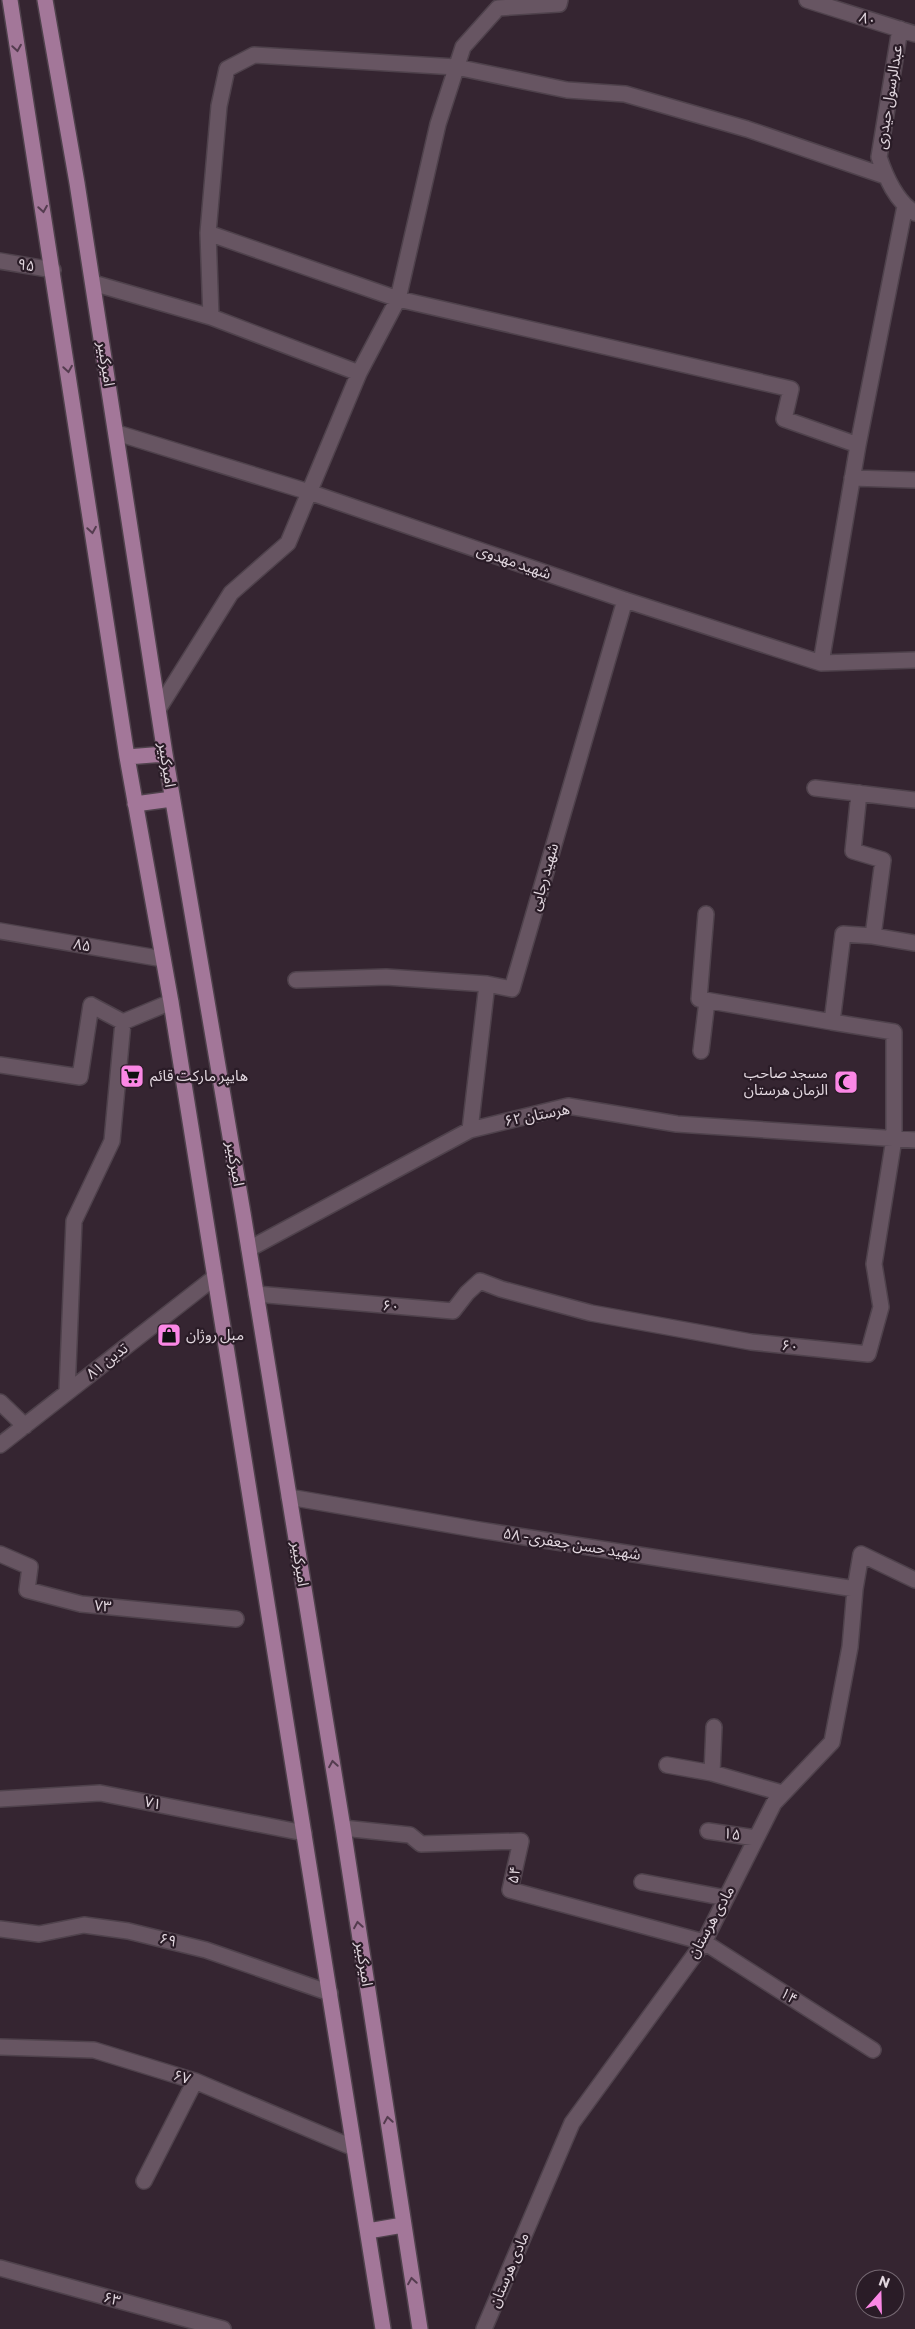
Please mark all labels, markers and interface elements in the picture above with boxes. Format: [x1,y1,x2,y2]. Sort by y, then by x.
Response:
street label: ۸۰ [857,7,879,29]
street label: عبدالرسول حیدری [871,43,906,150]
one-way arrow [12,44,22,52]
one-way arrow [37,205,48,213]
street label: ۹۵ [16,254,36,274]
street label: امیرکبیر [93,339,119,388]
one-way arrow [62,365,72,374]
one-way arrow [87,525,97,534]
street label: شهید مهدوی [474,540,554,583]
street label: امیرکبیر [154,740,180,789]
street label: شهید رجایی [525,841,562,913]
street label: ۸۵ [72,934,92,954]
supermarket icon: هایپر مارکت قائم [119,1063,145,1089]
place label: مسجد صاحب الزمان هرستان [744,1063,828,1099]
place label: هایپر مارکت قائم [150,1066,248,1087]
mosque icon: مسجد صاحب الزمان هرستان [833,1069,859,1095]
street label: هرستان ۶۲ [503,1099,571,1130]
street label: امیرکبیر [222,1139,249,1188]
street label: ۶۰ [382,1295,400,1315]
shop icon: مبل روژان [156,1322,182,1348]
place label: مبل روژان [186,1325,244,1344]
street label: ۶۰ [781,1335,800,1355]
street label: تدین ۸۱ [82,1338,131,1383]
street label: شهید حسن جعفری- ۵۸ [502,1523,642,1564]
street label: امیرکبیر [287,1539,313,1588]
street label: ۷۳ [94,1595,113,1615]
one-way arrow [328,1760,338,1769]
street label: ۷۱ [143,1792,163,1812]
street label: ۱۵ [722,1823,742,1843]
street label: ۵۴ [503,1865,523,1885]
street label: مادی هرستان [683,1882,738,1961]
one-way arrow [353,1921,364,1929]
street label: ۶۹ [158,1928,179,1950]
street label: امیرکبیر [351,1939,377,1988]
street label: ۱۴ [777,1983,802,2007]
street label: ۶۷ [171,2065,194,2087]
one-way arrow [383,2116,393,2125]
street label: مادی هرستان [484,2229,533,2310]
north arrow [855,2269,905,2319]
text: N [877,2272,892,2291]
one-way arrow [408,2277,418,2285]
street label: ۶۳ [102,2287,123,2309]

